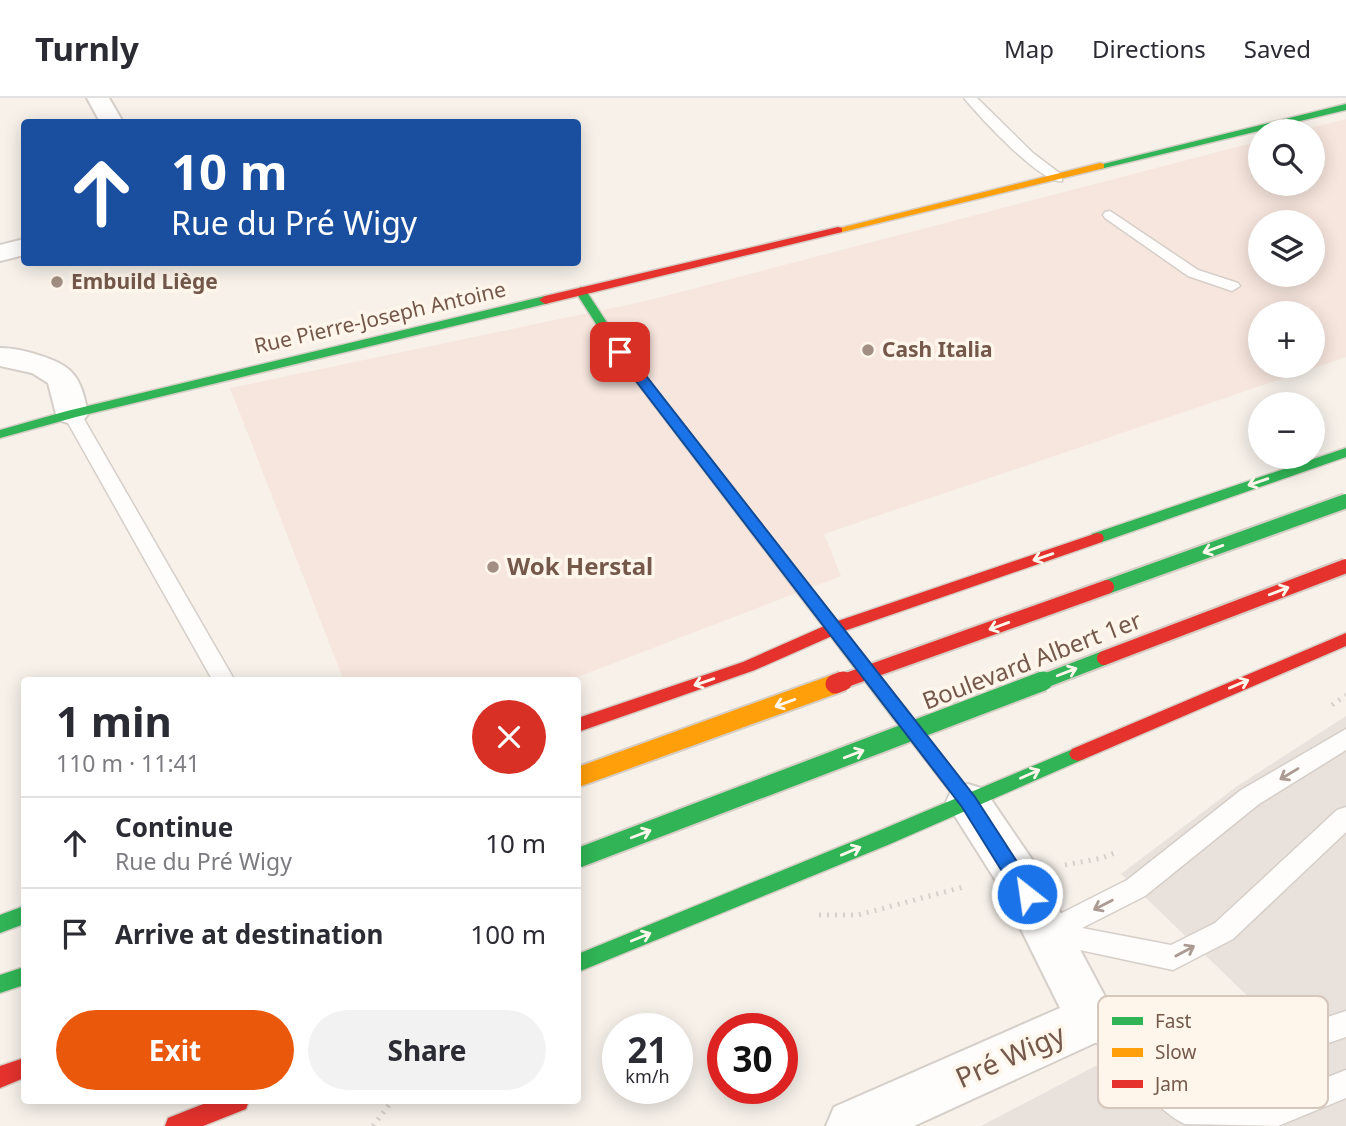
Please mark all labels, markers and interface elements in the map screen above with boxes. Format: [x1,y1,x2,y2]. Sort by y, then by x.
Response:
text: Turnly [35,26,139,71]
text: Map [1004,32,1054,65]
text: Directions [1092,32,1206,65]
text: Saved [1244,32,1311,65]
map controls [1248,119,1325,469]
button: search [1248,119,1325,196]
text: 10 m [171,138,288,204]
icon: ahead [56,147,147,238]
text: Rue du Pré Wigy [171,201,417,244]
button: layers [1248,210,1325,287]
place label: Embuild Liège [71,267,218,295]
marker: Embuild Liège [49,274,65,290]
street label: Rue Pierre-Joseph Antoine [251,274,508,360]
button: + [1248,301,1325,378]
pin [590,322,650,382]
icon: arrive [601,333,639,371]
place label: Cash Italia [882,335,993,363]
marker: Cash Italia [860,342,876,358]
button: − [1248,392,1325,469]
one-way arrow [1248,477,1270,489]
one-way arrow [1202,543,1224,556]
place label: Wok Herstal [507,549,653,582]
one-way arrow [1033,552,1055,564]
marker: Wok Herstal [485,559,501,575]
one-way arrow [1268,584,1290,597]
street label: Boulevard Albert 1er [917,603,1146,717]
one-way arrow [988,621,1010,633]
one-way arrow [1055,665,1077,678]
one-way arrow [694,677,716,690]
one-way arrow [1228,677,1250,690]
text: 1 min [56,692,172,749]
one-way arrow [774,698,796,710]
button: close [472,700,546,774]
one-way arrow [843,746,865,759]
text: 110 m · 11:41 [56,747,200,779]
one-way arrow [1019,767,1041,780]
one-way arrow [1279,768,1299,782]
text: Continue [115,809,233,845]
icon: ahead [56,824,94,862]
text: 10 m [485,825,546,861]
one-way arrow [630,827,652,840]
one-way arrow [840,844,862,857]
text: Rue du Pré Wigy [115,845,292,877]
position arrow [990,857,1064,931]
one-way arrow [1093,898,1114,912]
icon: arrive [56,915,94,953]
text: Arrive at destination [115,916,384,952]
text: 100 m [470,916,546,952]
one-way arrow [629,930,651,943]
one-way arrow [1174,944,1195,958]
legend [1098,996,1328,1108]
text: Fast [1155,1008,1192,1034]
button: Exit [56,1010,294,1090]
button: Share [308,1010,546,1090]
speed limit sign: 30 [707,1013,798,1104]
street label: Pré Wigy [949,1014,1071,1096]
text: 21 [627,1026,668,1073]
text: Slow [1155,1039,1196,1065]
text: km/h [625,1064,670,1088]
text: Jam [1153,1071,1189,1097]

